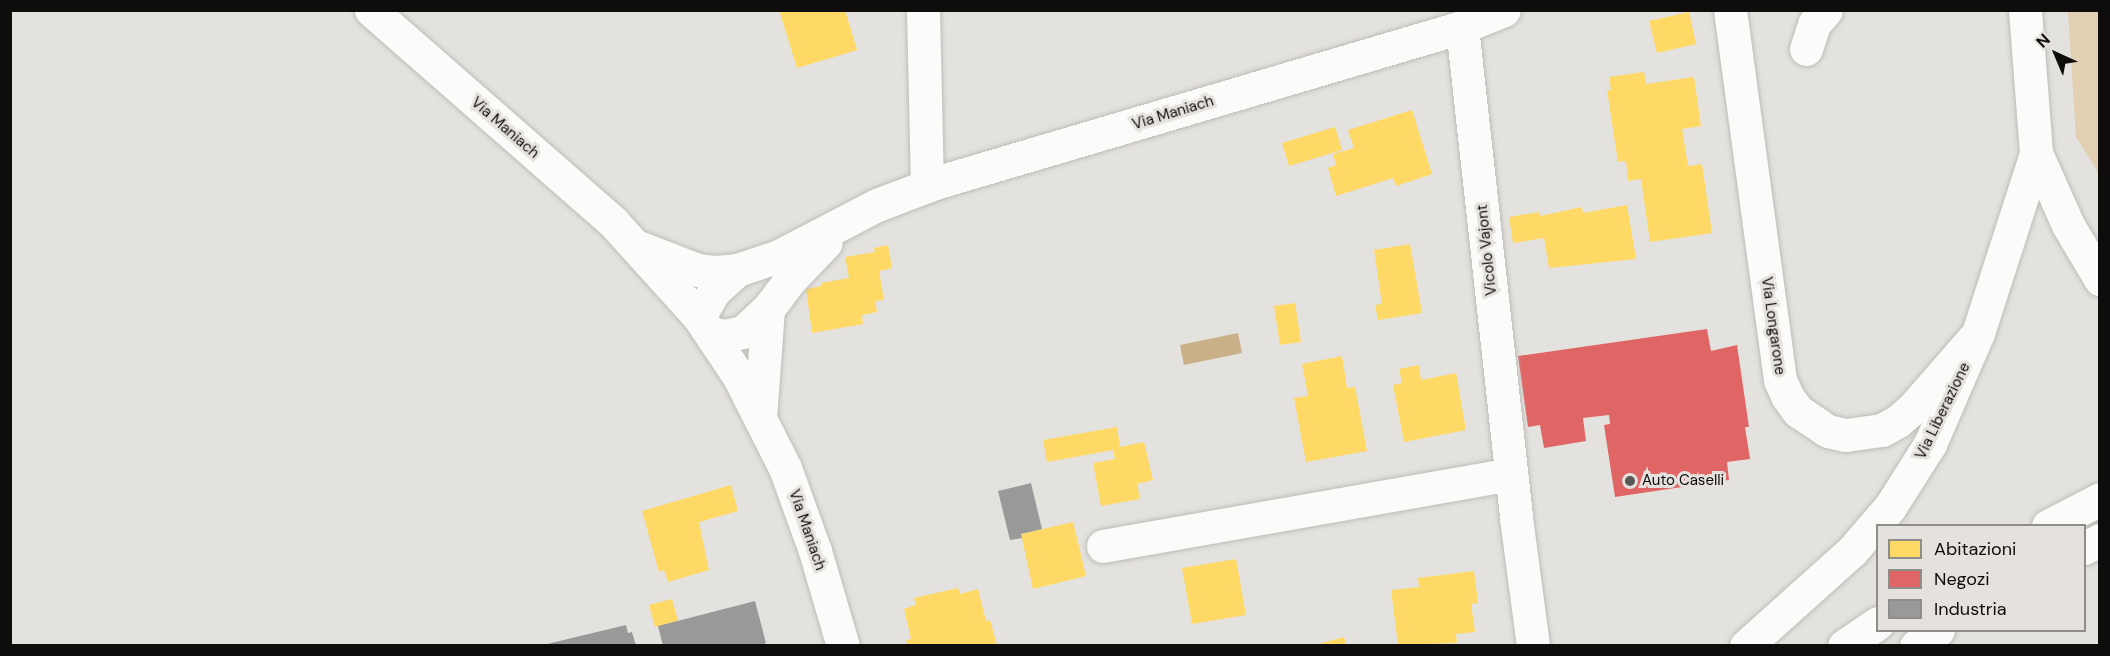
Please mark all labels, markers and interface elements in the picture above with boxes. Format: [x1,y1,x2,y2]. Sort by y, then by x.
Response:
north arrow [2026,24,2086,84]
text: N [2032,29,2055,52]
street label: Via Maniach [1130,92,1216,134]
street label: Via Maniach [467,94,543,162]
street label: Vicolo Vajont [1473,203,1501,297]
street label: Via Longarone [1757,276,1789,376]
street label: Via Liberazione [1912,360,1974,462]
place label: Auto Caselli [1642,472,1724,490]
marker: Auto Caselli [1623,474,1637,488]
street label: Via Maniach [785,487,829,573]
legend [1876,524,2086,632]
text: Abitazioni [1934,537,2016,561]
text: Negozi [1934,567,1990,591]
text: Industria [1934,597,2007,621]

